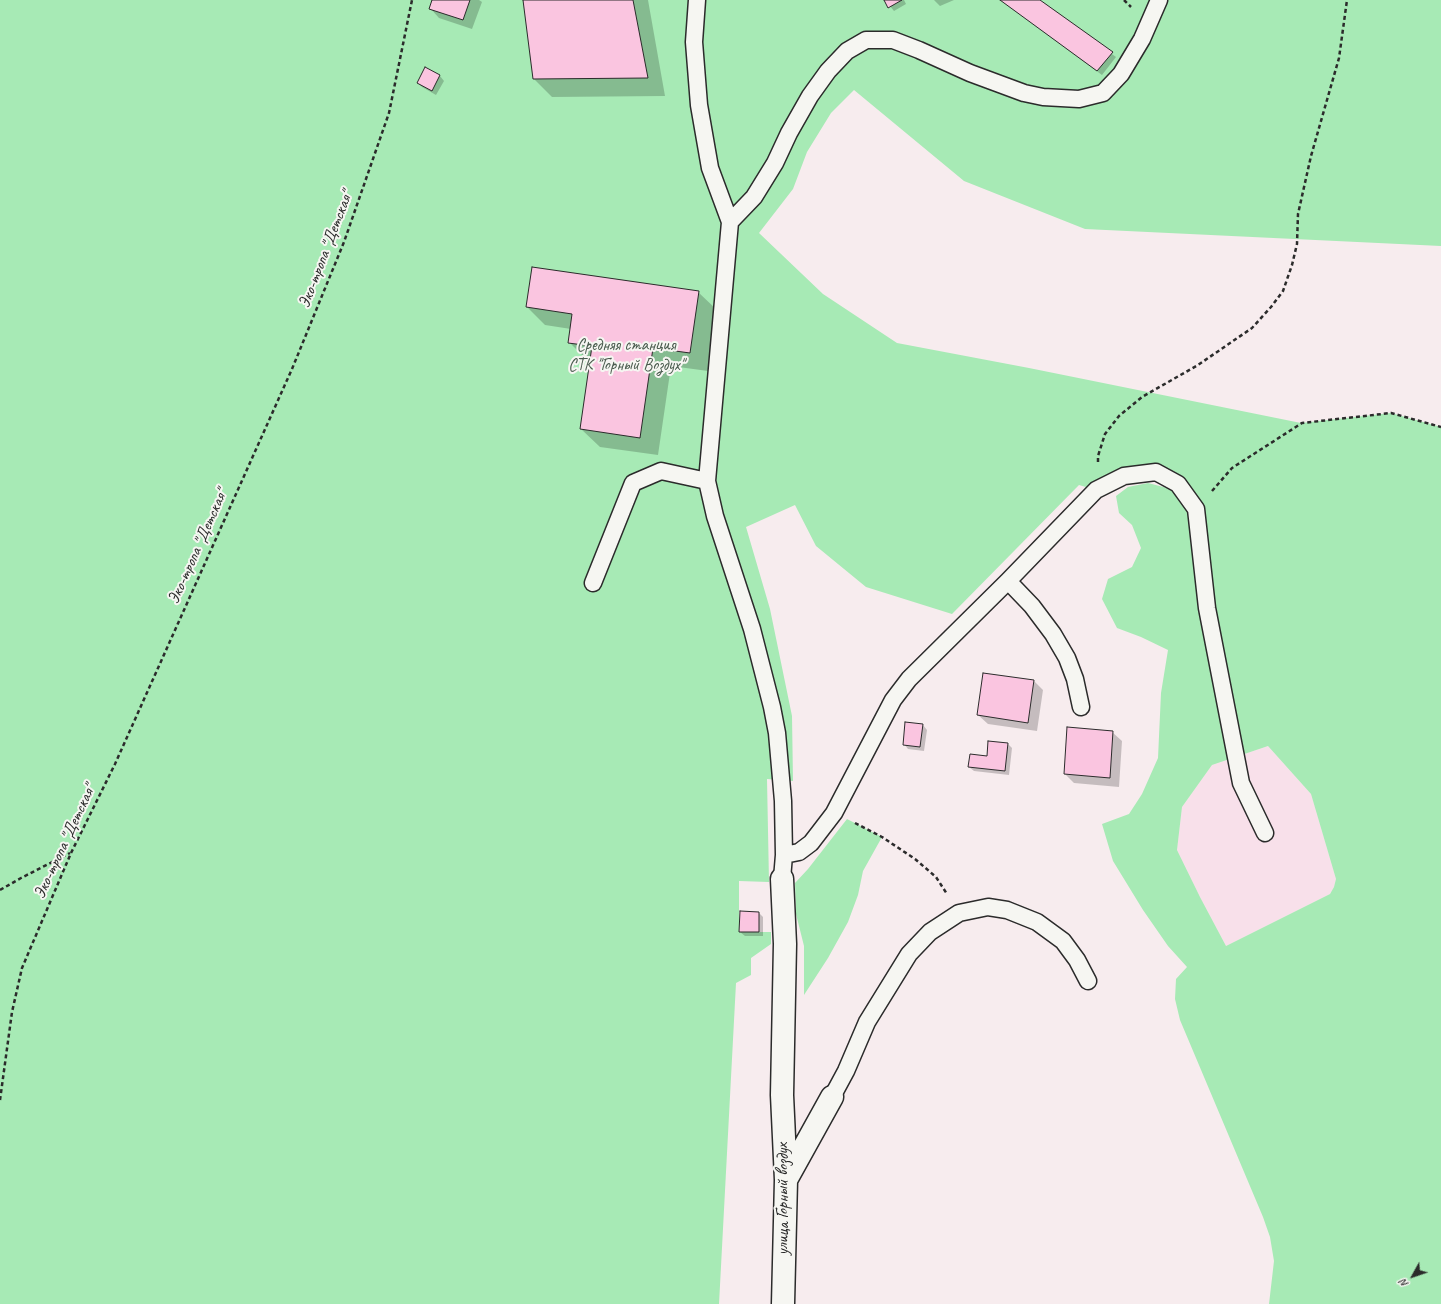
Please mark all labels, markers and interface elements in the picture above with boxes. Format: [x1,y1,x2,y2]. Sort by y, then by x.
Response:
street label: Эко-тропа "Детская" [294,189,358,311]
park label: Средняя станция СТК "Горный Воздух" [568,336,684,376]
street label: Эко-тропа "Детская" [164,487,232,607]
street label: Эко-тропа "Детская" [30,782,100,902]
street label: улица Горный воздух [774,1143,794,1255]
north arrow [1393,1256,1433,1296]
text: N [1396,1277,1411,1291]

